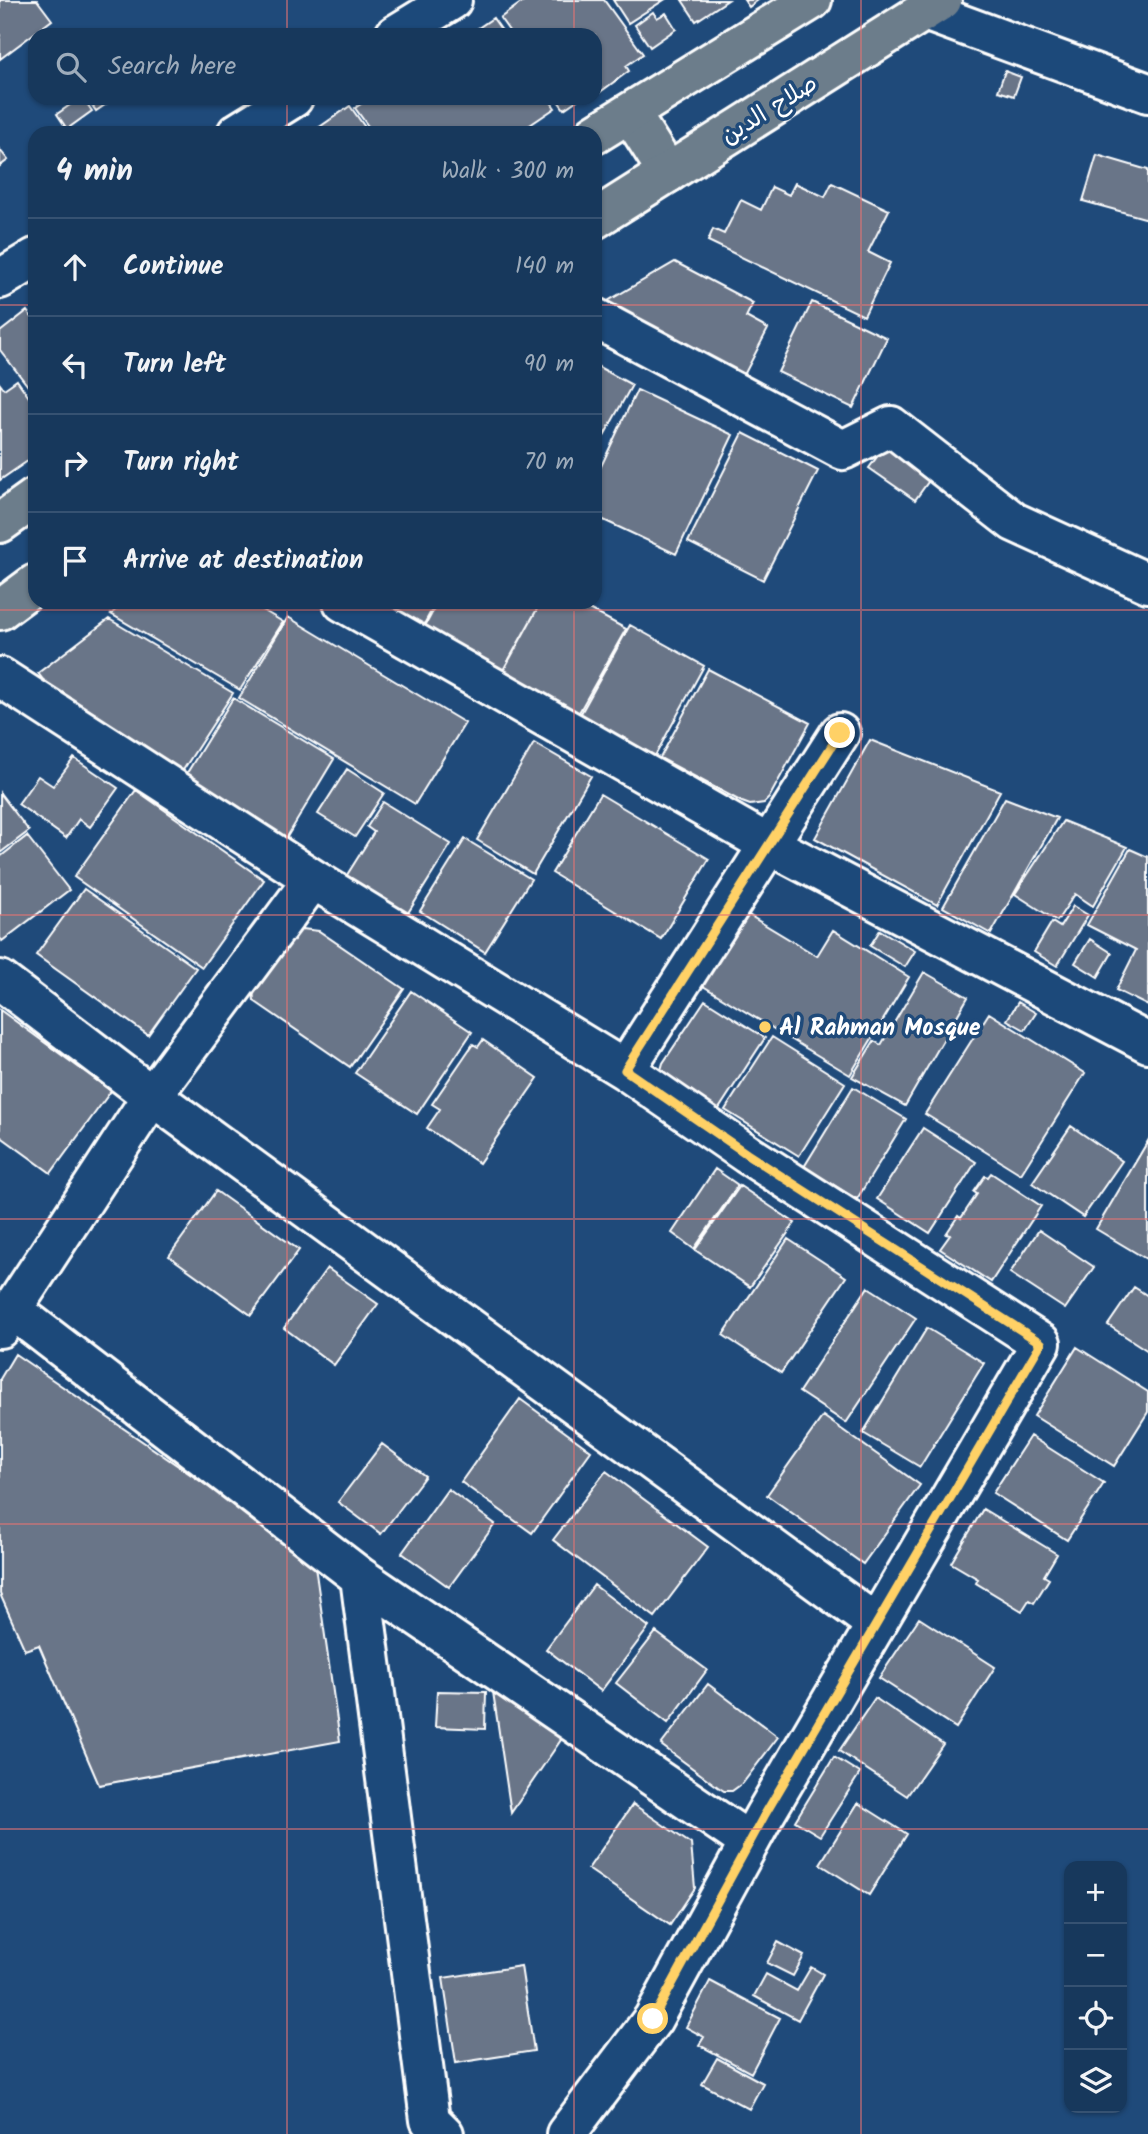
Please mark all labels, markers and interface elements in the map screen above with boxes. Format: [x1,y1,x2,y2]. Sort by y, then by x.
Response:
search box [28,28,602,105]
text: Search here [108,46,236,88]
icon: search [52,48,90,86]
street label: صلاح الدين [714,65,826,155]
text: 4 min [56,148,133,196]
text: Walk · 300 m [441,154,574,190]
text: Continue [123,246,224,288]
icon: ahead [56,248,94,286]
text: 140 m [515,249,574,285]
text: Turn left [123,344,226,386]
icon: left [56,346,94,384]
text: 90 m [524,347,574,383]
text: Turn right [123,442,239,484]
icon: right [56,444,94,482]
text: 70 m [524,445,574,481]
text: Arrive at destination [123,540,363,582]
icon: arrive [56,542,94,580]
route end [824,717,855,748]
place label: Al Rahman Mosque [779,1009,981,1048]
marker: Al Rahman Mosque [757,1019,773,1035]
map controls [1064,1861,1127,2113]
button: + [1064,1861,1127,1924]
button: − [1064,1924,1127,1987]
button: locate [1064,1987,1127,2050]
route start [637,2003,668,2034]
button: layers [1064,2050,1127,2113]

